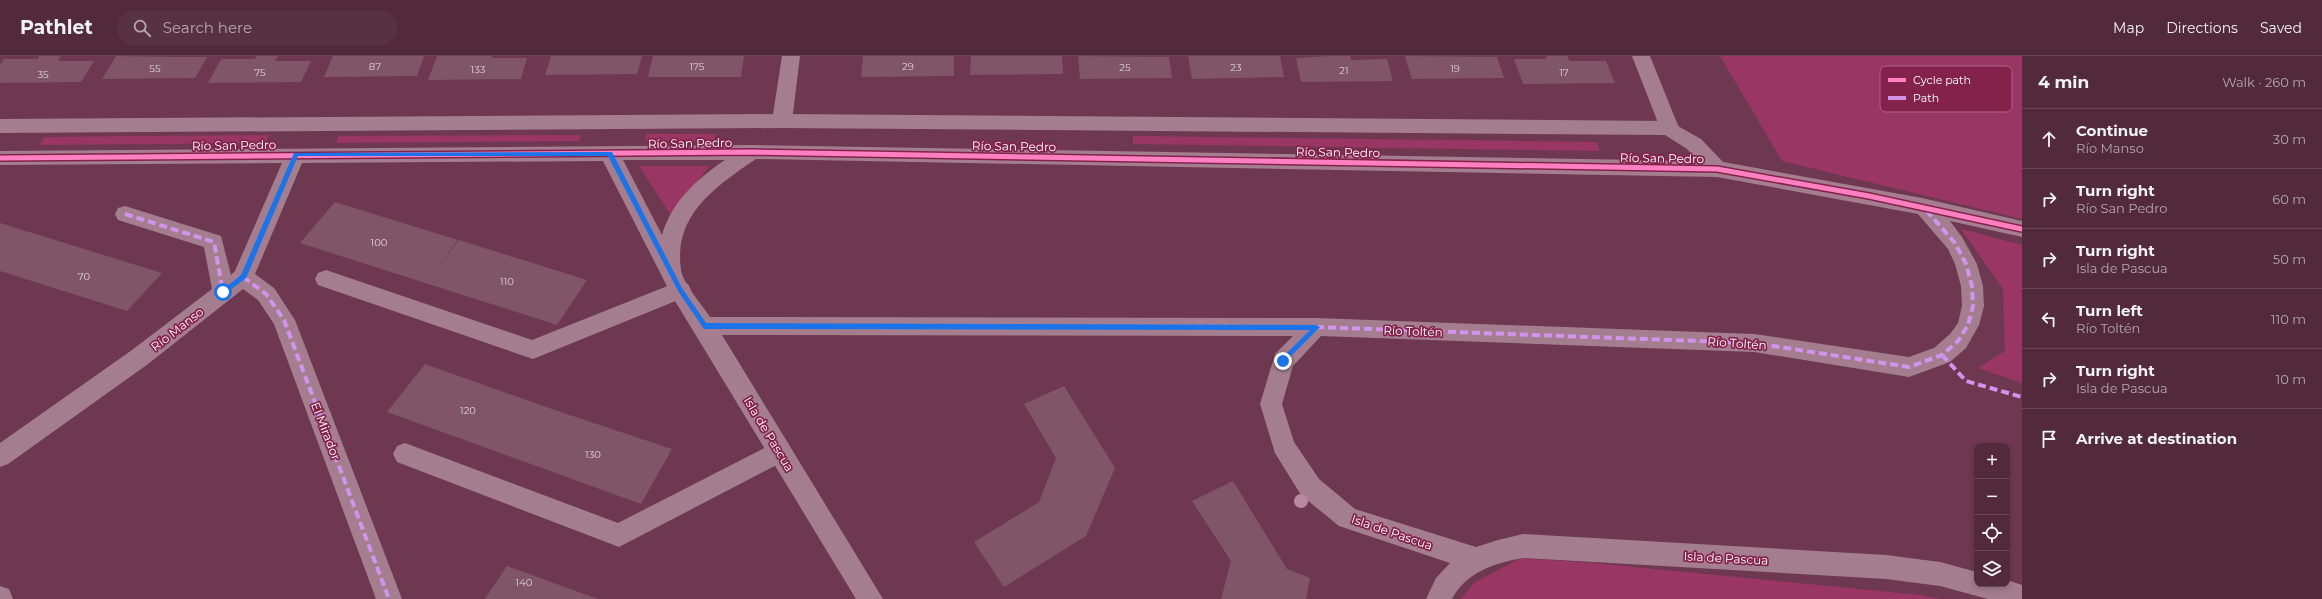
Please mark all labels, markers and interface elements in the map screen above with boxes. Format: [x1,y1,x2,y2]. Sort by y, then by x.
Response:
search box [117,10,397,46]
text: Pathlet [20,16,93,39]
icon: search [131,17,153,39]
text: Search here [163,18,252,37]
text: Map [2113,19,2144,37]
text: Directions [2166,19,2238,37]
text: Saved [2260,19,2302,37]
house number: 87 [369,60,381,73]
house number: 175 [690,60,705,73]
house number: 29 [902,60,914,73]
house number: 25 [1119,61,1131,74]
house number: 23 [1230,61,1242,74]
house number: 55 [149,62,161,75]
house number: 19 [1450,62,1460,75]
house number: 133 [471,63,486,76]
house number: 21 [1339,64,1349,77]
house number: 75 [254,66,266,79]
house number: 17 [1559,66,1569,79]
legend [1880,66,2012,112]
house number: 35 [37,68,49,81]
text: 4 min [2038,72,2089,92]
text: Cycle path [1913,73,1971,87]
text: Walk · 260 m [2222,74,2306,90]
text: Path [1913,91,1939,105]
text: Continue [2076,121,2148,140]
icon: ahead [2038,128,2060,150]
text: 30 m [2273,131,2306,147]
street label: Río San Pedro [648,135,732,151]
street label: Río San Pedro [192,137,276,153]
street label: Río San Pedro [972,138,1056,154]
text: Río Manso [2076,140,2144,156]
street label: Río San Pedro [1296,144,1380,160]
street label: Río San Pedro [1620,150,1704,166]
text: Turn right [2076,181,2155,200]
icon: right [2038,188,2060,210]
text: 60 m [2272,191,2306,207]
text: Río San Pedro [2076,200,2167,216]
house number: 100 [371,236,388,249]
text: Turn right [2076,241,2155,260]
icon: right [2038,248,2060,270]
text: 50 m [2273,251,2306,267]
text: Isla de Pascua [2076,260,2168,276]
house number: 70 [78,270,91,283]
house number: 110 [500,275,514,288]
route start [214,283,232,301]
text: Turn left [2076,301,2143,320]
street label: Río Manso [148,304,206,354]
icon: left [2038,308,2060,330]
text: 110 m [2271,311,2306,327]
text: Río Toltén [2076,320,2140,336]
street label: Río Toltén [1383,322,1443,340]
street label: Río Toltén [1707,333,1767,353]
route end [1274,352,1292,370]
text: Turn right [2076,361,2155,380]
icon: right [2038,368,2060,390]
text: 10 m [2276,371,2306,387]
text: Isla de Pascua [2076,380,2168,396]
street label: Isla de Pascua [741,394,797,474]
street label: El Mirador [308,400,344,462]
house number: 120 [460,404,476,417]
icon: arrive [2038,428,2060,450]
text: Arrive at destination [2076,429,2237,448]
map controls [1974,443,2010,587]
button: + [1974,443,2010,479]
house number: 130 [585,448,601,461]
button: − [1974,479,2010,515]
street label: Isla de Pascua [1349,511,1435,553]
button: locate [1974,515,2010,551]
street label: Isla de Pascua [1683,548,1769,568]
button: layers [1974,551,2010,587]
house number: 140 [516,576,533,589]

